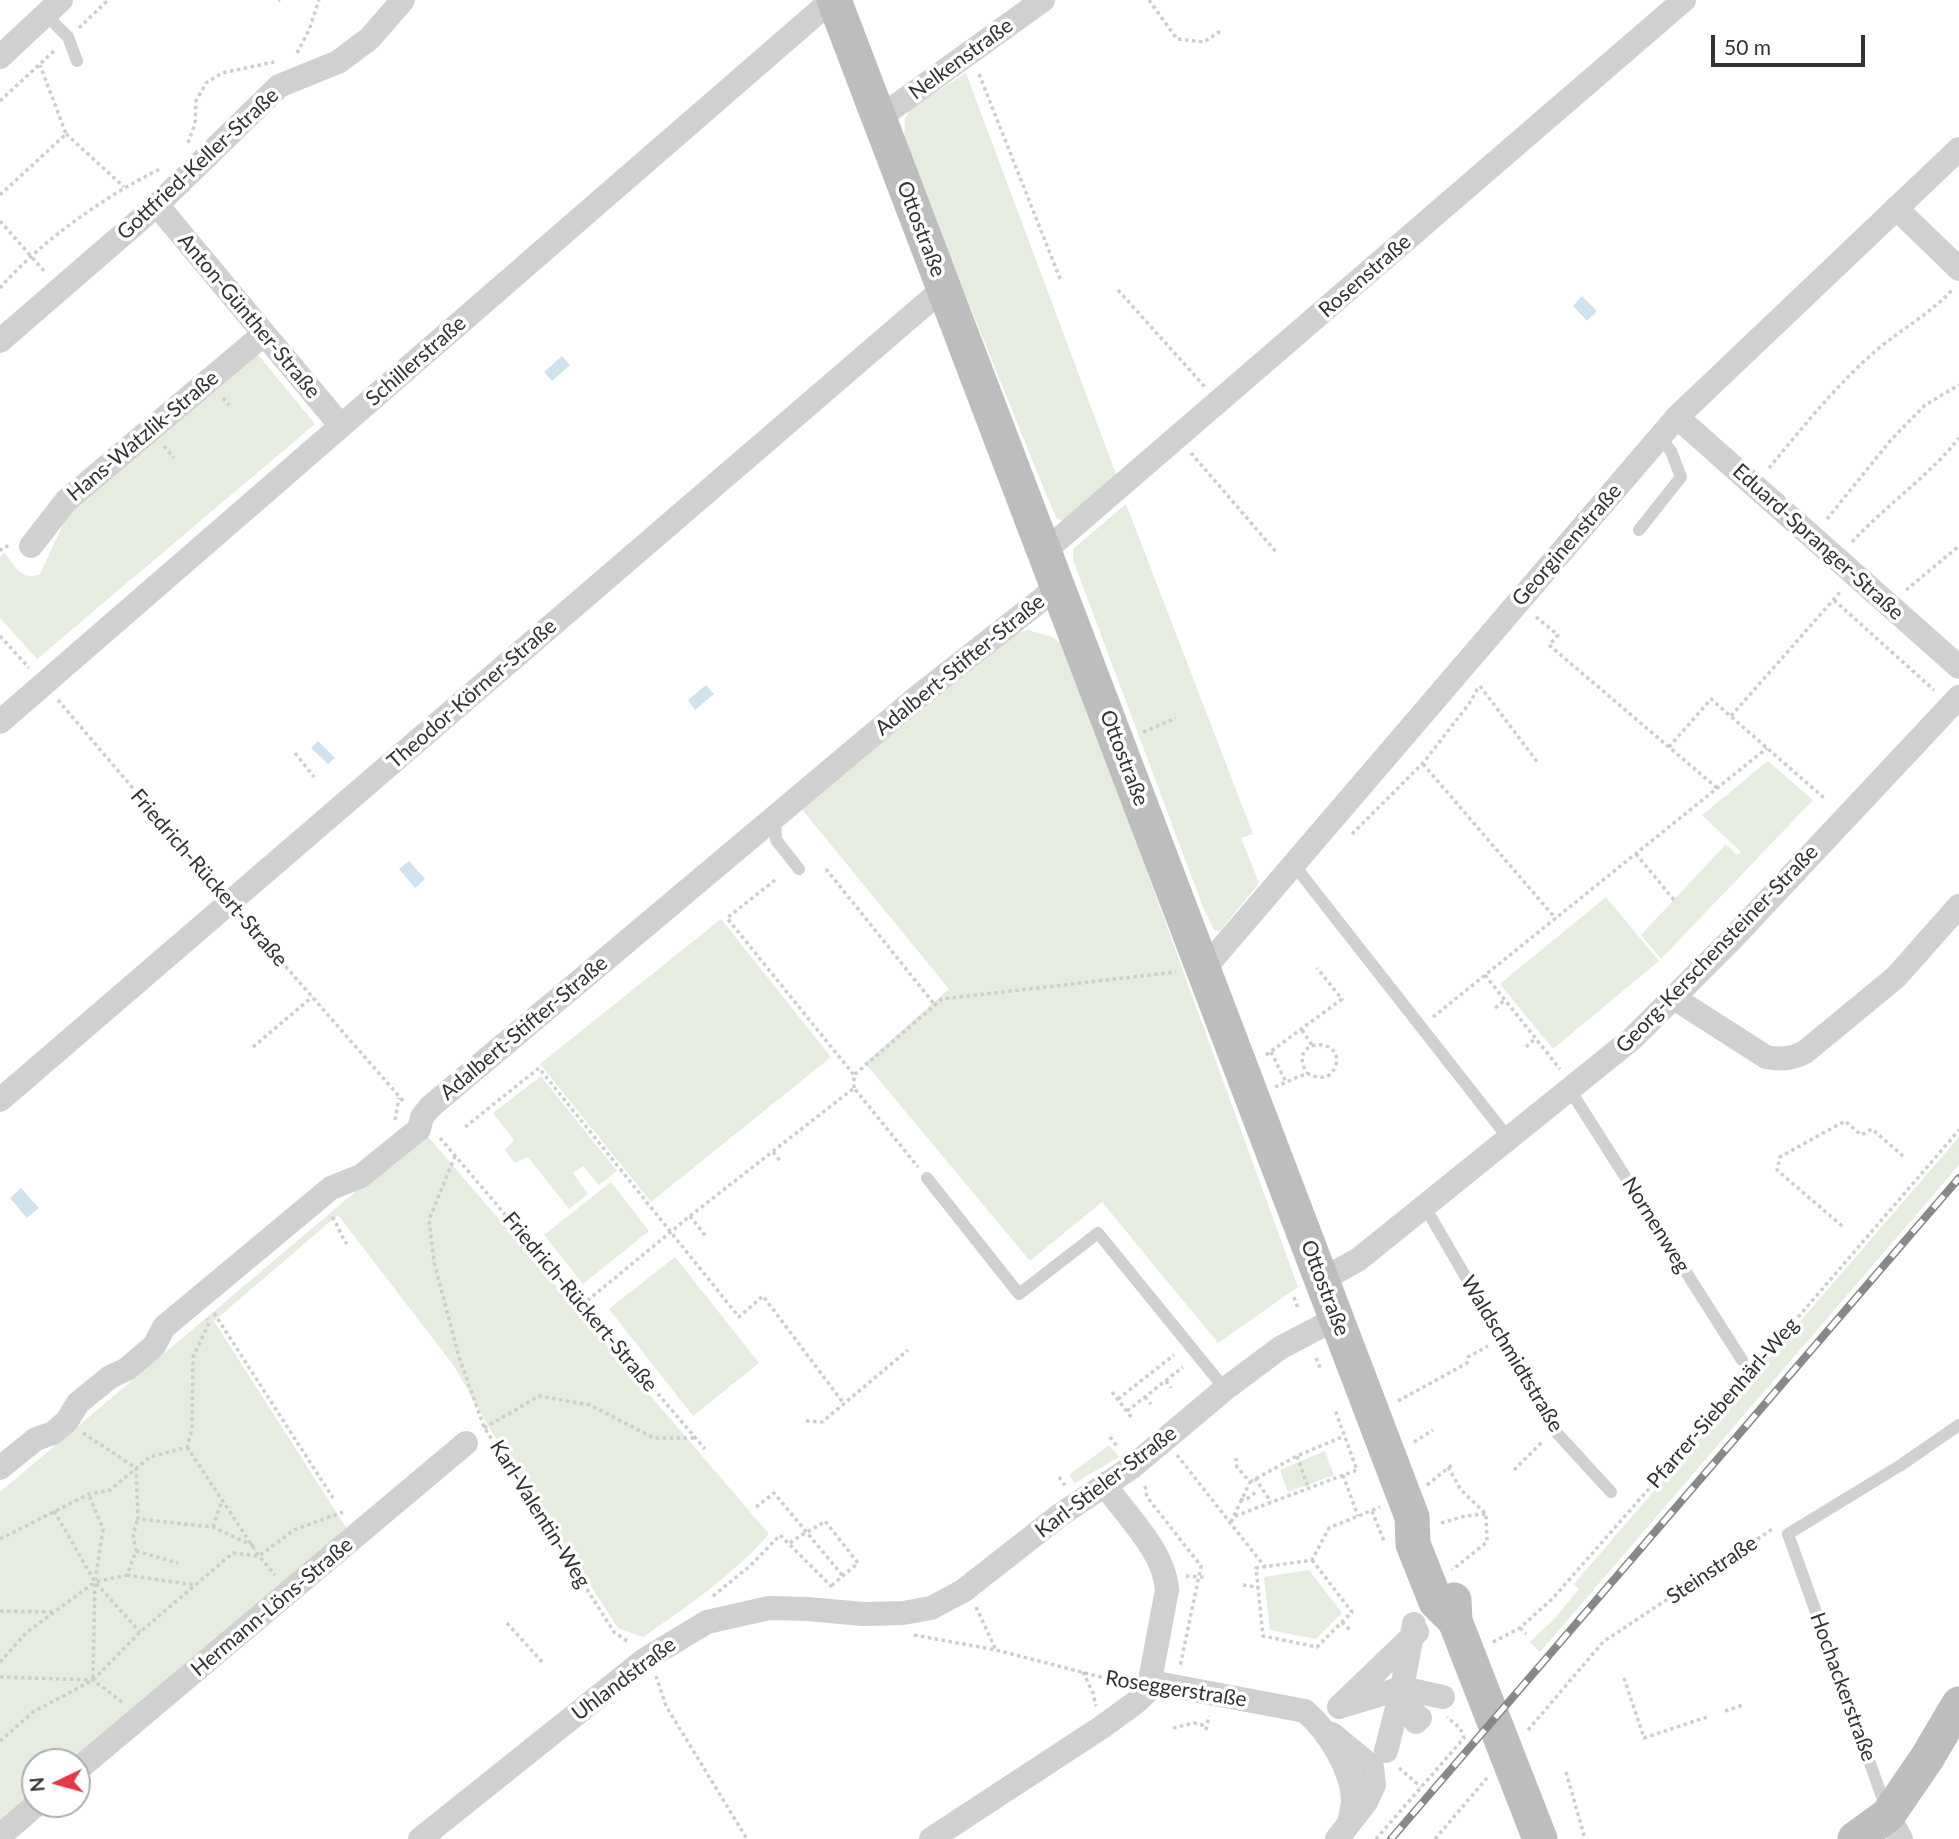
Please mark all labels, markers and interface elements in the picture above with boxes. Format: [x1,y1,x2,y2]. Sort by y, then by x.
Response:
street label: Nelkenstraße [904,13,1018,105]
scale bar [1714,21,1868,65]
text: 50 m [1724,34,1771,59]
street label: Gottfried-Keller-Straße [112,83,284,245]
street label: Ottostraße [891,177,951,281]
street label: Anton-Günther-Straße [172,228,326,404]
street label: Rosenstraße [1314,229,1416,323]
street label: Schillerstraße [361,311,471,411]
street label: Hans-Watzlik-Straße [62,365,224,507]
street label: Eduard-Spranger-Straße [1727,459,1909,625]
street label: Georginenstraße [1507,479,1627,611]
street label: Adalbert-Stifter-Straße [870,589,1050,741]
street label: Theodor-Körner-Straße [382,614,562,774]
street label: Ottostraße [1094,706,1154,810]
street label: Friedrich-Rückert-Straße [125,784,293,972]
street label: Georg-Kerschensteiner-Straße [1611,840,1823,1058]
street label: Adalbert-Stifter-Straße [435,951,613,1105]
street label: Nornenweg [1617,1172,1695,1278]
street label: Friedrich-Rückert-Straße [497,1207,663,1397]
street label: Ottostraße [1295,1236,1355,1340]
street label: Waldschmidtstraße [1455,1271,1569,1437]
street label: Pfarrer-Siebenhärl-Weg [1642,1312,1804,1494]
street label: Karl-Stieler-Straße [1030,1421,1182,1543]
street label: Karl-Valentin-Weg [484,1435,596,1593]
street label: Steinstraße [1662,1530,1762,1610]
street label: Hermann-Löns-Straße [186,1532,358,1682]
street label: Hochackerstraße [1804,1609,1882,1765]
street label: Uhlandstraße [567,1632,681,1726]
street label: Roseggerstraße [1104,1665,1248,1713]
north arrow [21,1748,91,1818]
text: N [24,1776,49,1793]

